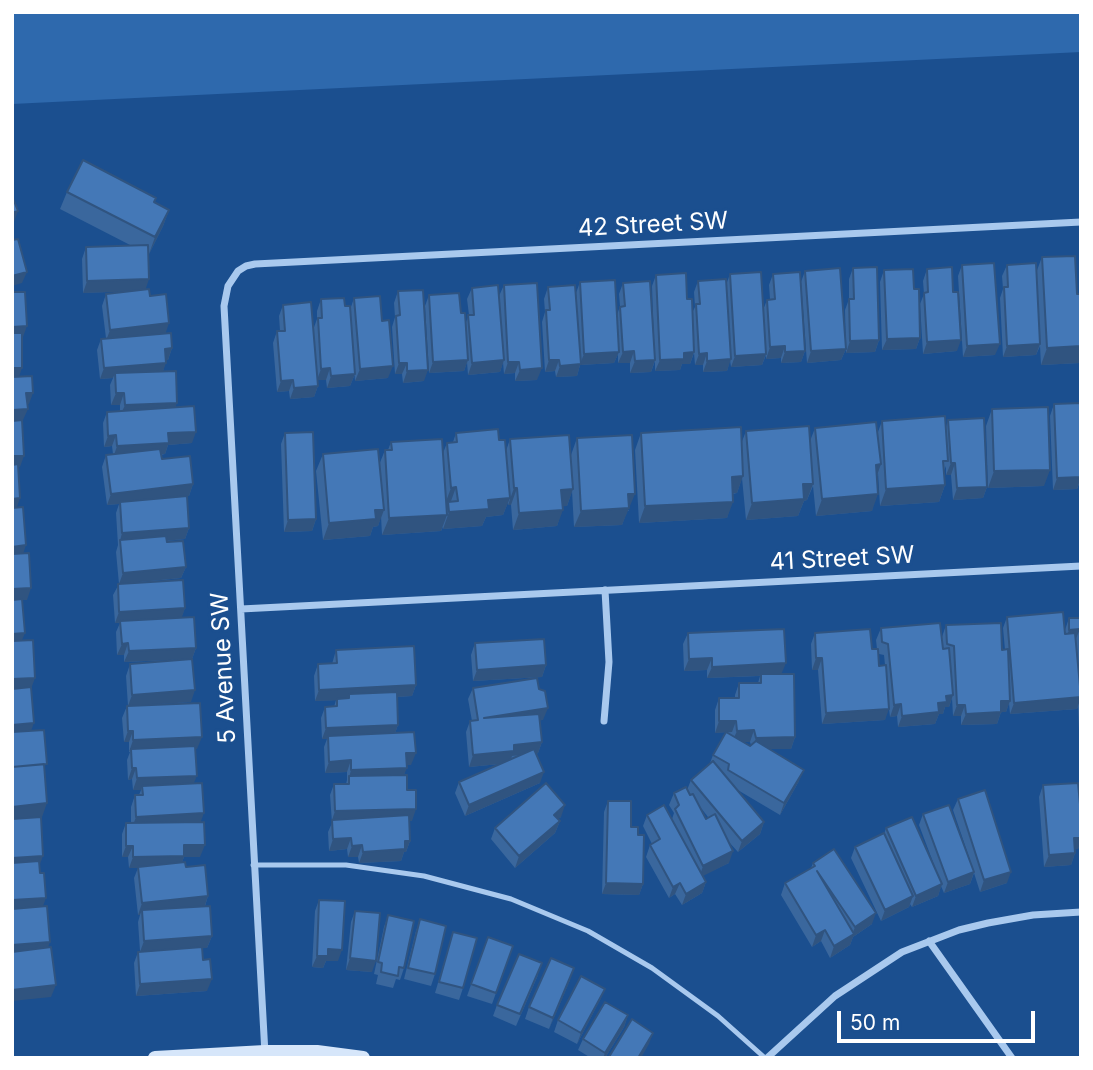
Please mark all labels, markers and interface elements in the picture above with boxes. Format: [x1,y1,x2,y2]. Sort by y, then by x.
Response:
street label: 42 Street SW [577,207,729,243]
street label: 41 Street SW [769,541,915,577]
street label: 5 Avenue SW [206,592,242,744]
scale bar [841,996,1039,1040]
text: 50 m [850,1010,900,1035]

